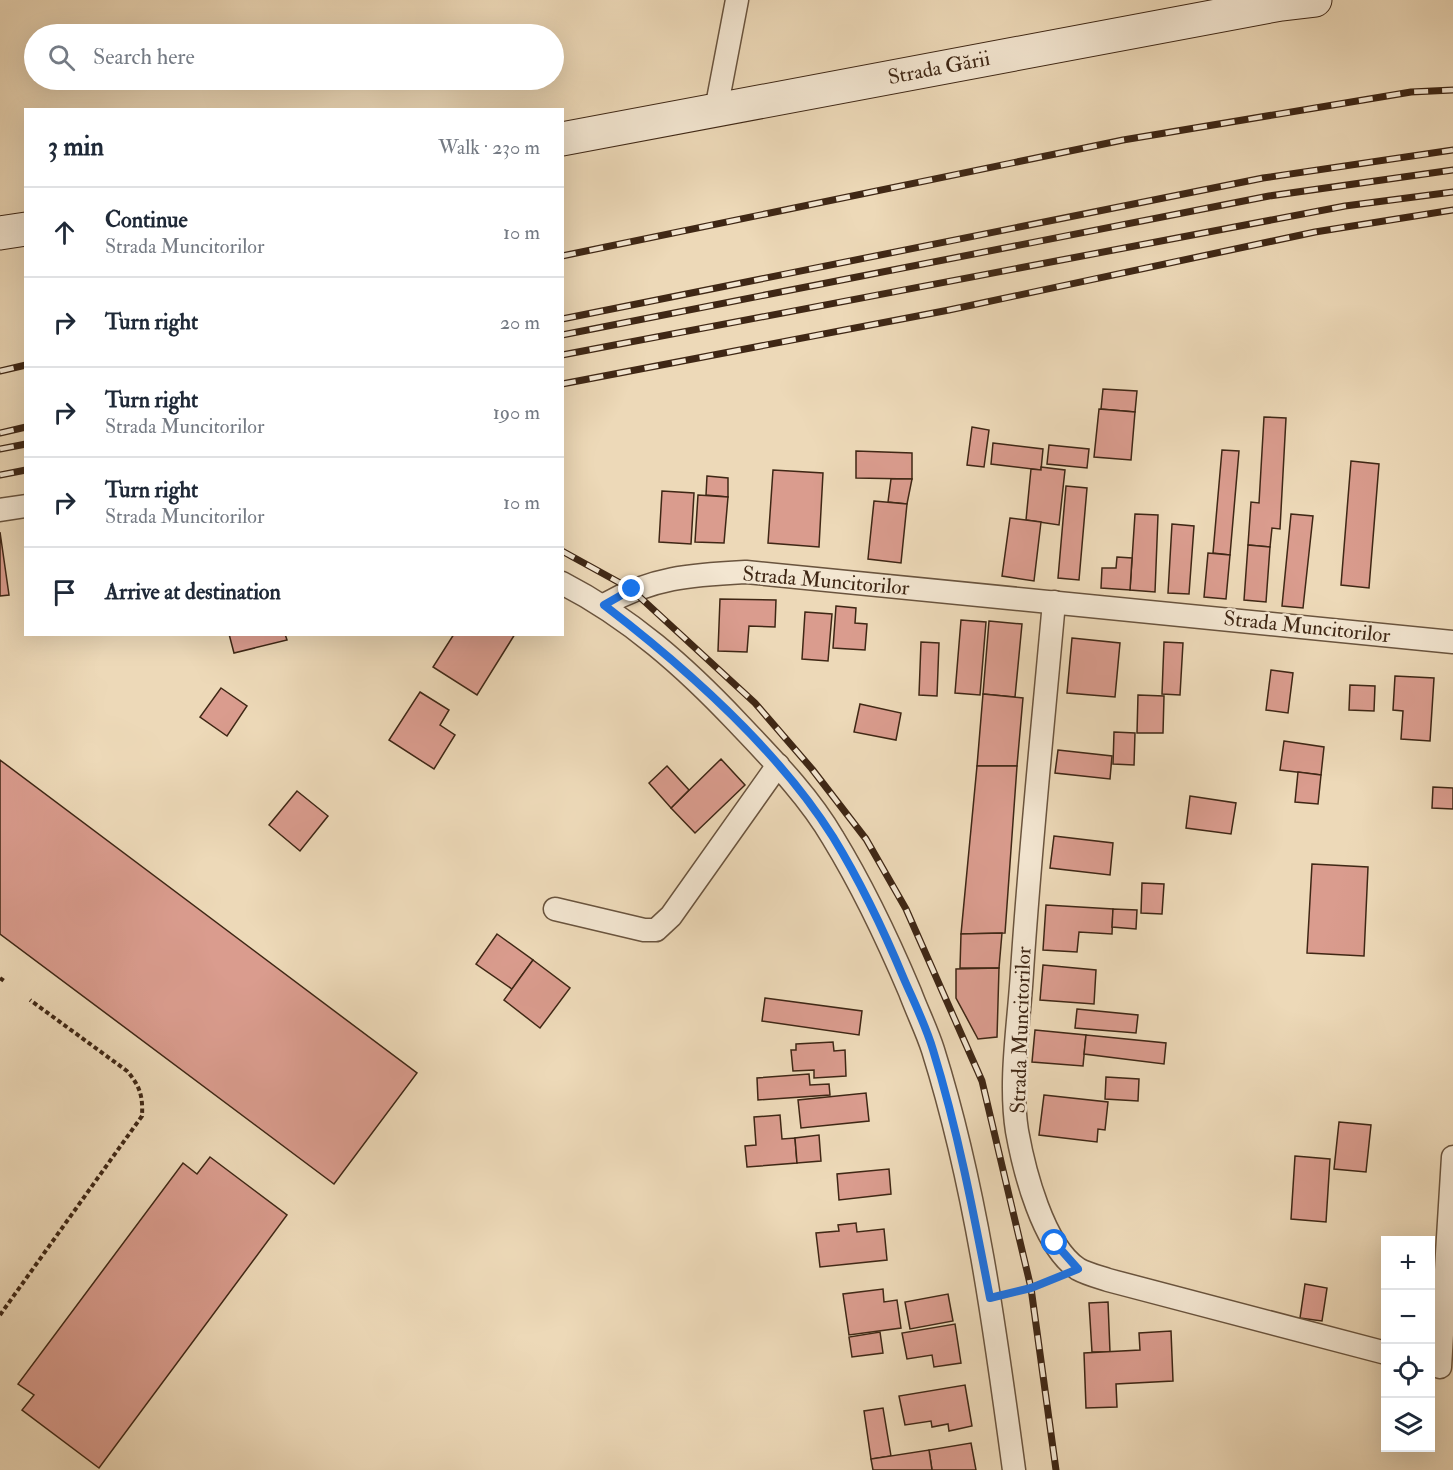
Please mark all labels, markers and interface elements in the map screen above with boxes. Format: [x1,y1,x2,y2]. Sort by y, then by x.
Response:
search box [24,24,564,90]
icon: search [45,41,78,74]
text: Search here [93,43,195,71]
street label: Strada Gării [886,45,993,91]
text: 3 min [48,131,104,163]
text: Walk · 230 m [438,135,540,160]
text: Continue [105,206,188,234]
icon: ahead [48,216,81,249]
text: 10 m [503,220,540,245]
text: Strada Muncitorilor [105,234,264,259]
icon: right [48,306,81,339]
text: Turn right [105,308,198,336]
text: 20 m [500,310,540,335]
text: Turn right [105,386,198,414]
icon: right [48,396,81,429]
text: 190 m [493,400,540,425]
text: Strada Muncitorilor [105,414,264,439]
text: Turn right [105,476,198,504]
icon: right [48,486,81,519]
text: 10 m [503,490,540,515]
text: Strada Muncitorilor [105,504,264,529]
street label: Strada Muncitorilor [741,560,911,602]
route end [618,575,644,601]
icon: arrive [48,576,81,609]
text: Arrive at destination [105,578,281,606]
street label: Strada Muncitorilor [1222,605,1392,649]
street label: Strada Muncitorilor [1005,946,1037,1114]
route start [1041,1229,1067,1255]
map controls [1381,1236,1435,1452]
button: + [1381,1236,1435,1290]
button: − [1381,1290,1435,1344]
button: locate [1381,1344,1435,1398]
button: layers [1381,1398,1435,1452]

